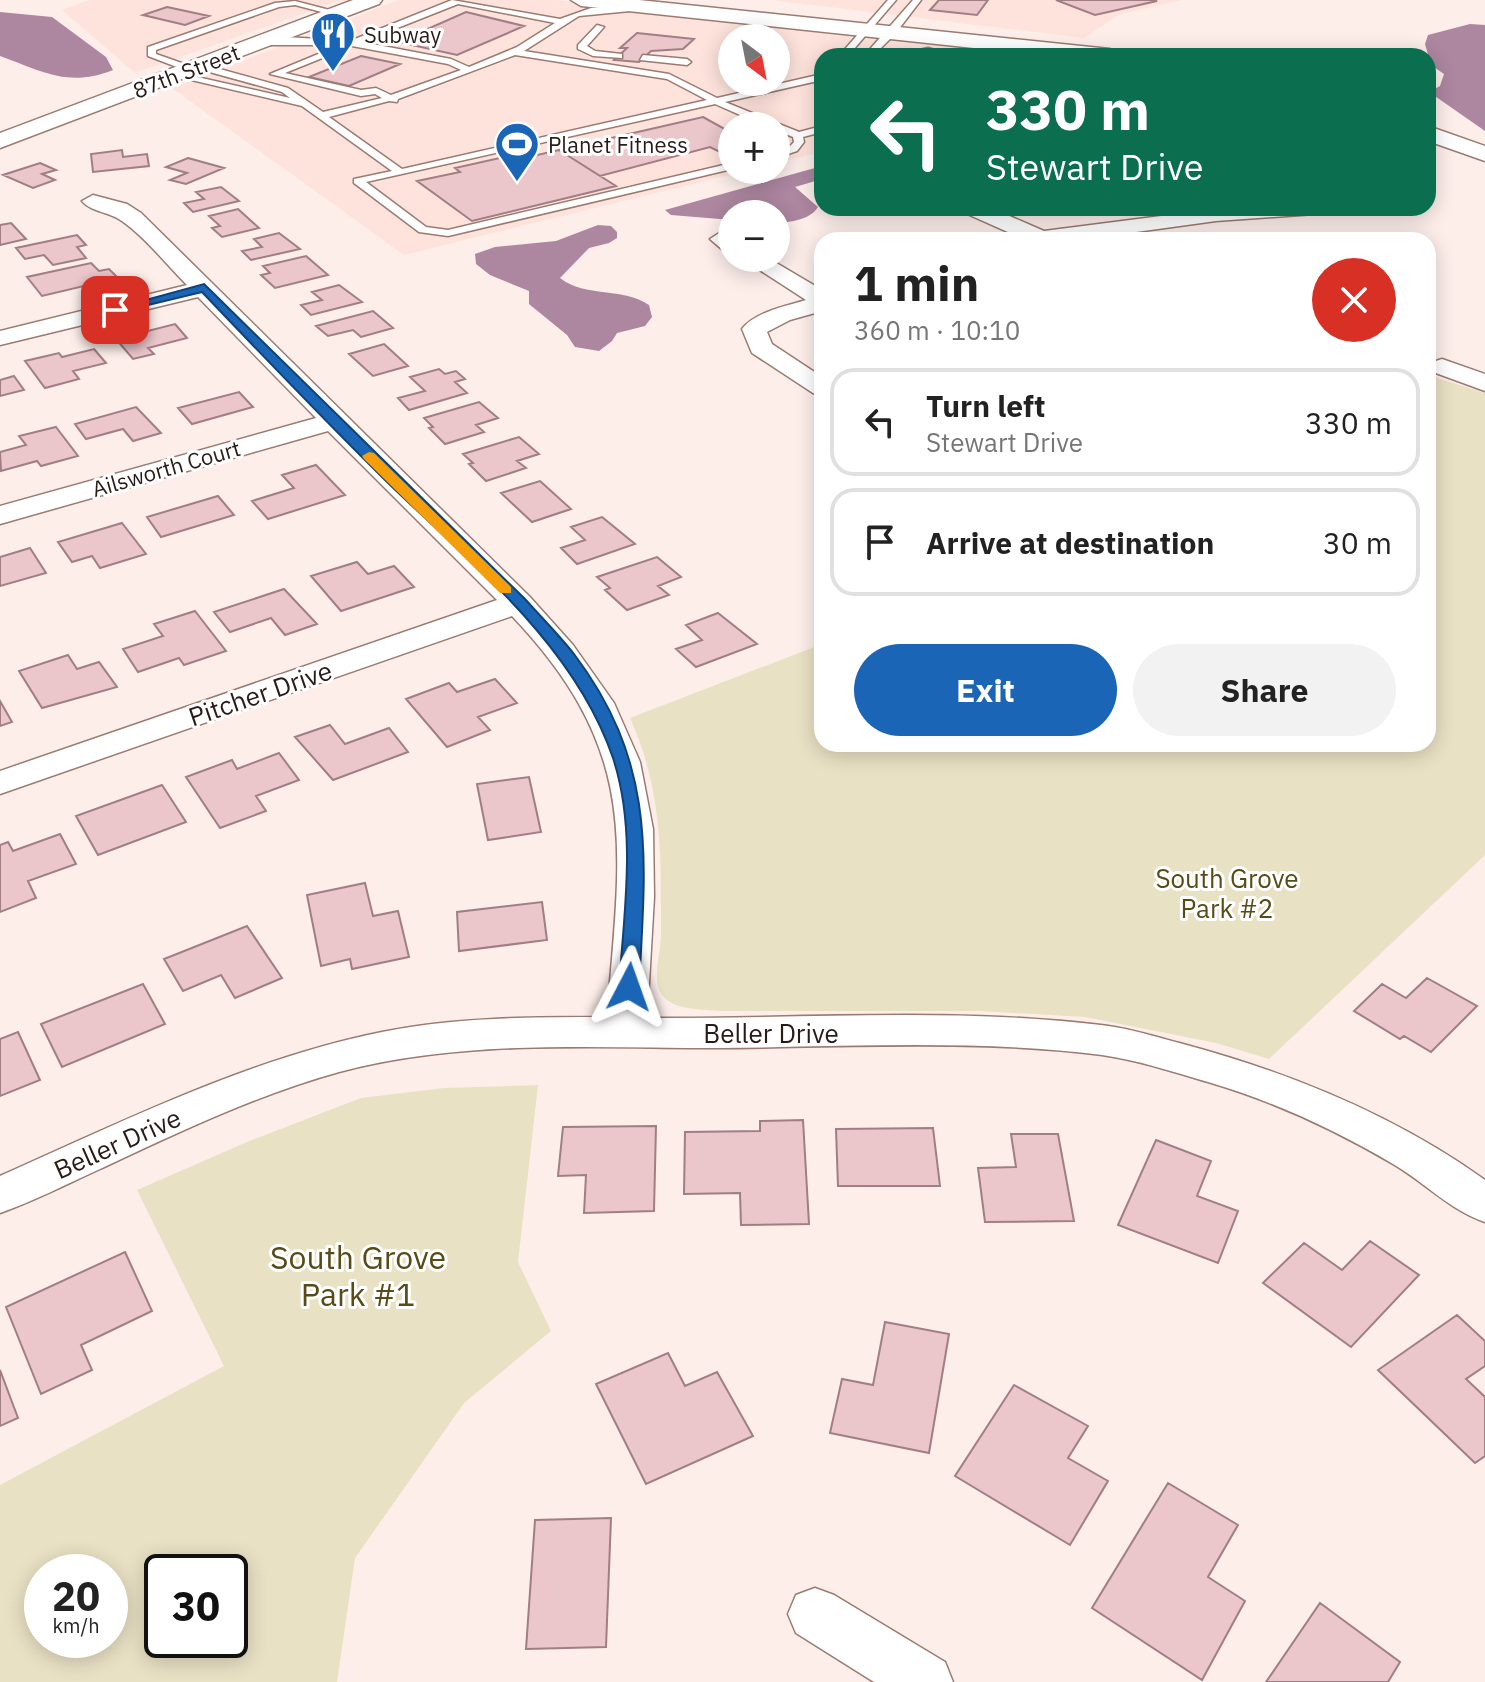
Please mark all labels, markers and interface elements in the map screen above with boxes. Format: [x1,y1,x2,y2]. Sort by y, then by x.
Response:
restaurant icon: Subway [309,10,357,73]
place label: Subway [364,20,441,49]
north arrow [718,24,790,96]
map controls [718,24,790,272]
street label: 87th Street [128,37,244,105]
text: 330 m [986,73,1150,145]
icon: left [854,80,958,184]
button: + [718,112,790,184]
sports icon: Planet Fitness [493,120,541,183]
place label: Planet Fitness [548,130,688,159]
text: Stewart Drive [986,143,1204,190]
button: − [718,200,790,272]
text: 1 min [854,252,979,314]
button: close [1312,258,1396,342]
pin [81,276,149,344]
icon: arrive [93,288,137,332]
text: 360 m · 10:10 [854,313,1020,347]
text: Turn left [926,386,1045,425]
icon: left [858,400,902,444]
text: 330 m [1305,403,1392,442]
text: Stewart Drive [926,425,1083,459]
street label: Ailsworth Court [88,433,244,503]
icon: arrive [858,520,902,564]
text: Arrive at destination [926,523,1214,562]
text: 30 m [1323,523,1392,562]
button: Exit [854,644,1117,736]
button: Share [1133,644,1396,736]
street label: Pitcher Drive [184,653,336,733]
park label: South Grove Park #2 [1155,861,1299,925]
position arrow [587,945,671,1029]
street label: Beller Drive [703,1016,839,1050]
street label: Beller Drive [48,1100,186,1186]
park label: South Grove Park #1 [270,1236,446,1315]
speed limit sign: 30 [144,1554,248,1658]
text: 20 [52,1570,100,1622]
text: km/h [52,1612,100,1639]

